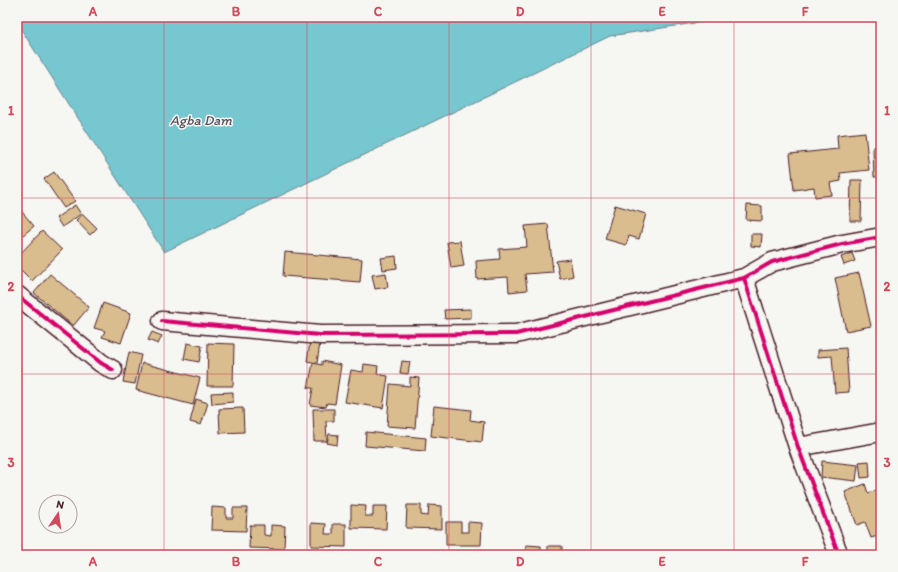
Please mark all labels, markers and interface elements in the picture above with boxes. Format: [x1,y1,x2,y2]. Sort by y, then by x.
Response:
text: A [88,4,98,19]
text: B [232,4,241,19]
text: C [374,4,383,19]
text: D [516,4,525,19]
text: E [658,4,666,19]
text: F [802,4,809,19]
text: 1 [8,103,14,118]
text: 1 [884,103,890,118]
water label: Agba Dam [170,112,232,129]
text: 2 [8,279,15,294]
text: 2 [884,279,891,294]
text: 3 [7,455,15,470]
text: 3 [883,455,891,470]
north arrow [38,494,78,534]
text: N [55,498,65,512]
text: A [88,554,98,569]
text: B [232,554,241,569]
text: C [374,554,383,569]
text: D [516,554,525,569]
text: E [658,554,666,569]
text: F [802,554,809,569]

